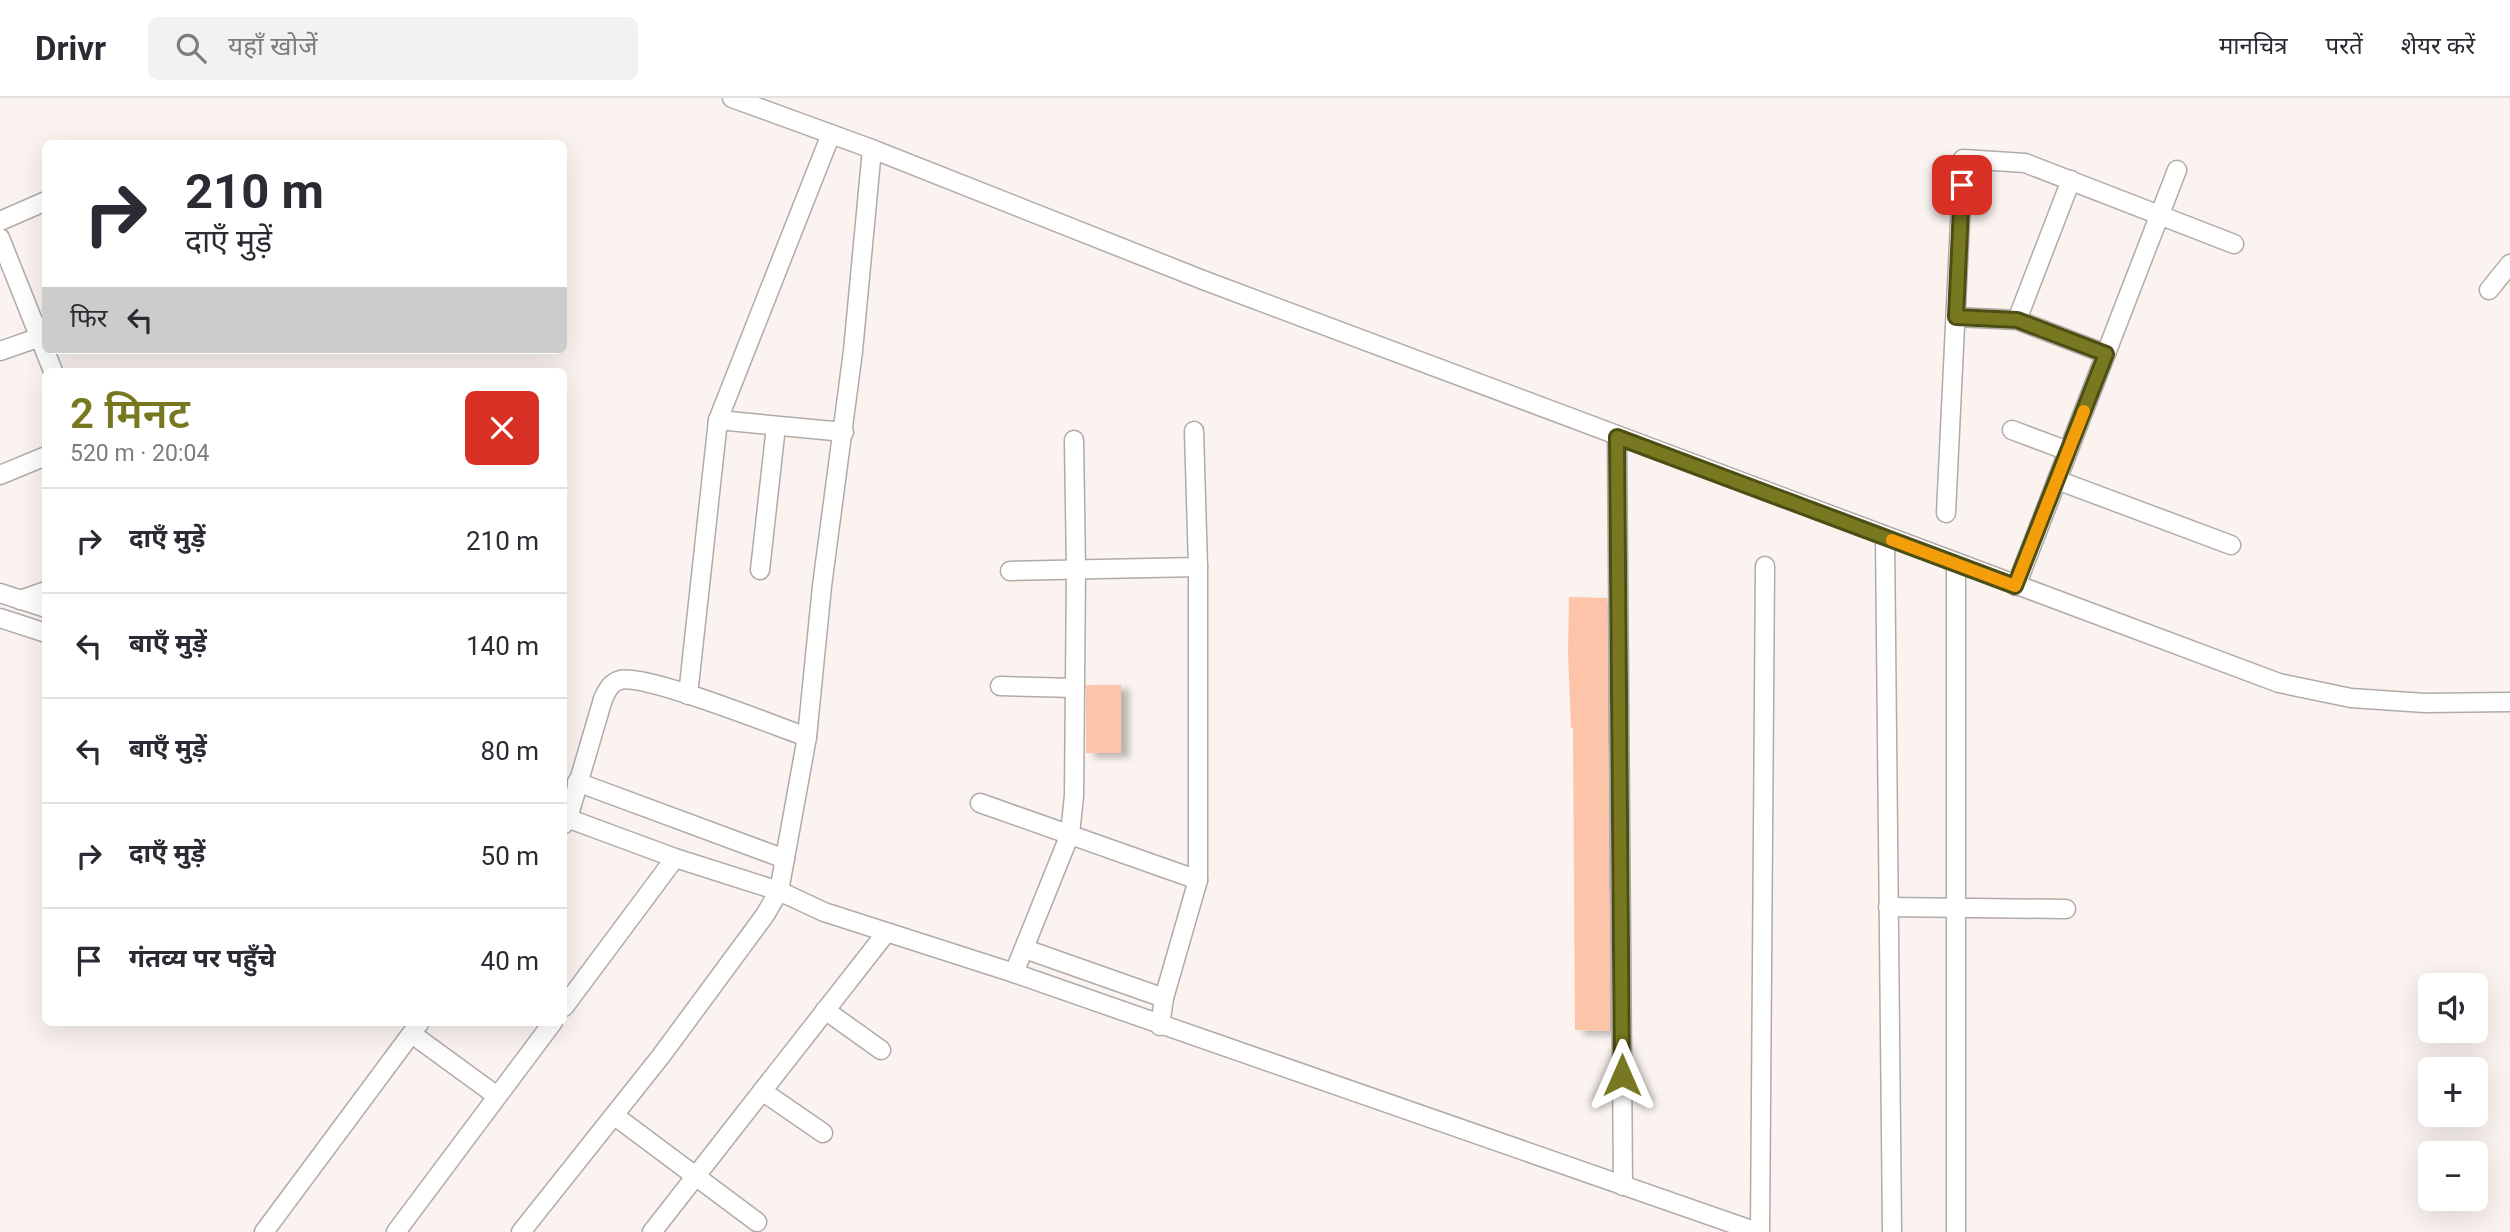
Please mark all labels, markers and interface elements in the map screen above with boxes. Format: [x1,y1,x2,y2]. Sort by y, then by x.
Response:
search box [148,17,638,80]
text: Drivr [35,29,106,68]
icon: search [172,29,210,67]
text: यहाँ खोजें [228,31,317,61]
text: मानचित्र [2219,32,2288,60]
text: परतें [2326,32,2363,60]
text: शेयर करें [2401,32,2475,60]
pin [1932,155,1992,215]
text: 210 m [185,163,324,220]
icon: arrive [1943,166,1981,204]
icon: right [70,168,161,259]
text: दाएँ मुड़ें [185,222,272,260]
icon: left [121,301,159,339]
text: फिर [70,303,107,333]
text: 2 मिनट [70,389,190,438]
button: close [465,391,539,465]
text: 520 m · 20:04 [70,440,209,467]
icon: right [70,522,108,560]
text: दाएँ मुड़ें [129,523,205,553]
text: 210 m [466,526,539,556]
icon: left [70,627,108,665]
text: बाएँ मुड़ें [129,628,207,658]
text: 140 m [466,631,539,661]
icon: left [70,732,108,770]
text: बाएँ मुड़ें [129,733,207,763]
text: 80 m [481,736,539,766]
icon: right [70,837,108,875]
text: दाएँ मुड़ें [129,838,205,868]
text: 50 m [481,841,539,871]
icon: arrive [70,942,108,980]
text: गंतव्य पर पहुँचे [129,943,276,973]
text: 40 m [481,946,539,976]
map controls [2418,973,2488,1211]
button: sound [2418,973,2488,1043]
position arrow [1585,1038,1659,1112]
button: + [2418,1057,2488,1127]
button: − [2418,1141,2488,1211]

